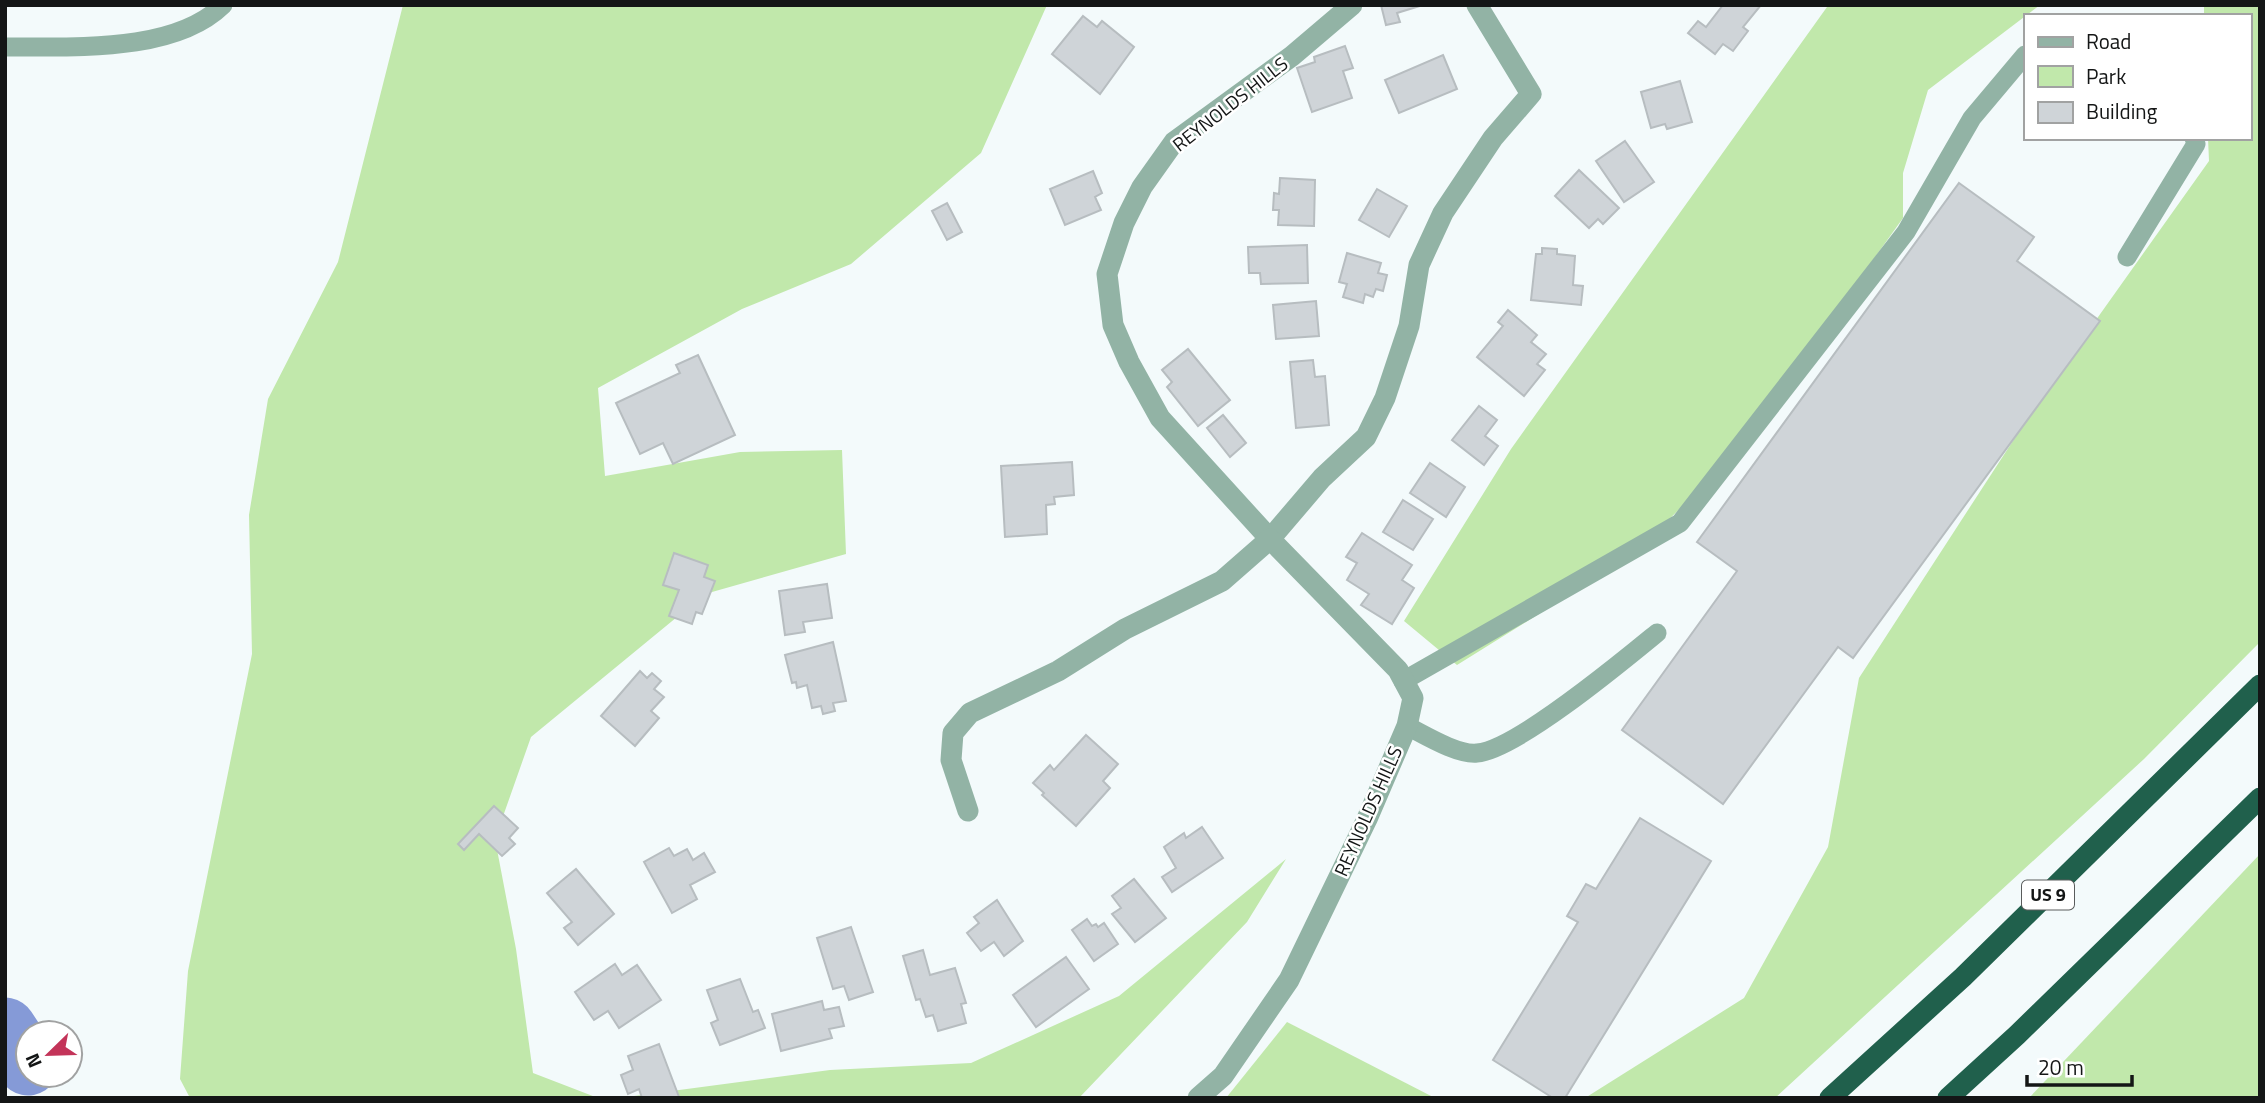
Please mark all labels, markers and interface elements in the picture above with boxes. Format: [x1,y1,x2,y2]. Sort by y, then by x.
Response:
legend [2024,14,2251,140]
text: Road [2086,25,2131,57]
street label: REYNOLDS HILLS [1166,49,1294,158]
text: Park [2086,60,2126,92]
text: Building [2086,95,2158,127]
street label: REYNOLDS HILLS [1326,741,1409,880]
road number: US 9 [2022,880,2074,910]
north arrow [14,1019,84,1089]
scale bar [2027,1044,2132,1088]
text: N [17,1049,49,1073]
text: 20 m [2038,1051,2084,1083]

